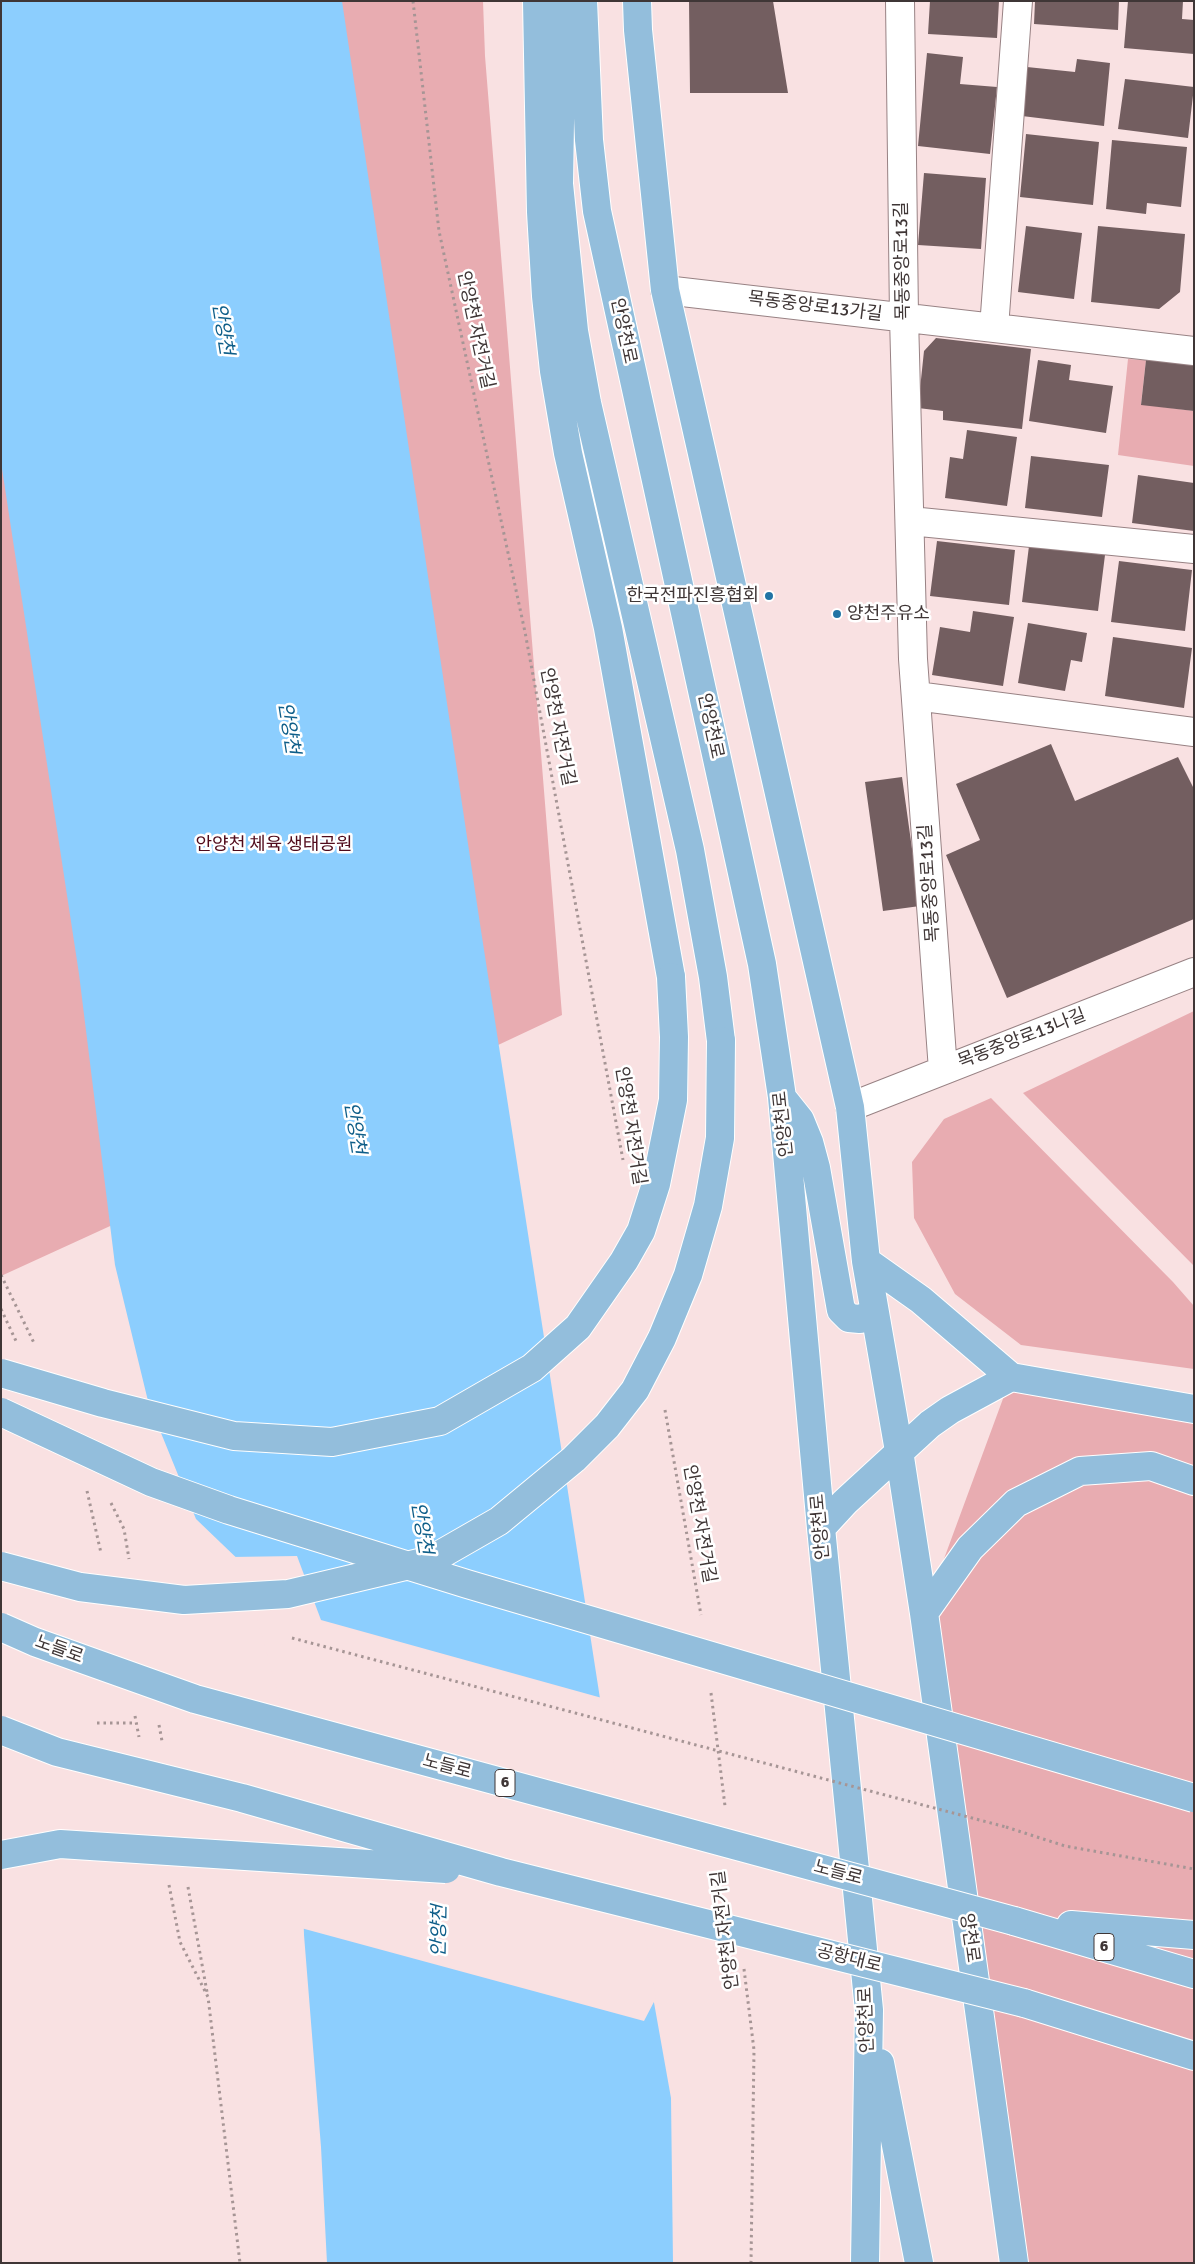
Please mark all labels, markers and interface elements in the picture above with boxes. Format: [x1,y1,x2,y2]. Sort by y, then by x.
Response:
street label: 목동중앙로13길 [891,201,915,321]
street label: 안양천 자전거길 [452,269,498,391]
street label: 목동중앙로13가길 [747,288,883,326]
street label: 안양천로 [606,296,640,366]
water label: 안양천 [207,301,237,357]
place label: 한국전파진흥협회 [627,585,759,607]
marker: 한국전파진흥협회 [763,590,775,602]
place label: 양천주유소 [847,603,930,625]
marker: 양천주유소 [831,608,843,620]
street label: 안양천 자전거길 [535,666,579,788]
street label: 안양천로 [693,691,727,761]
water label: 안양천 [273,700,303,756]
street label: 목동중앙로13길 [915,823,945,943]
park label: 안양천 체육 생태공원 [196,834,352,856]
street label: 목동중앙로13나길 [955,1005,1089,1073]
street label: 안양천 자전거길 [610,1065,650,1187]
street label: 안양천로 [770,1090,798,1158]
water label: 안양천 [339,1100,369,1156]
street label: 안양천 자전거길 [678,1463,720,1585]
street label: 안양천로 [807,1493,835,1561]
water label: 안양천 [406,1500,436,1556]
street label: 노들로 [32,1631,86,1669]
street label: 노들로 [420,1750,474,1784]
road number: 6 [495,1770,515,1796]
street label: 노들로 [811,1856,865,1890]
street label: 안양천 자전거길 [708,1869,744,1991]
water label: 안양천 [428,1905,452,1957]
street label: 양천로 [955,1912,983,1964]
road number: 6 [1094,1934,1114,1960]
street label: 공항대로 [814,1941,884,1977]
street label: 안양천로 [855,1987,879,2053]

